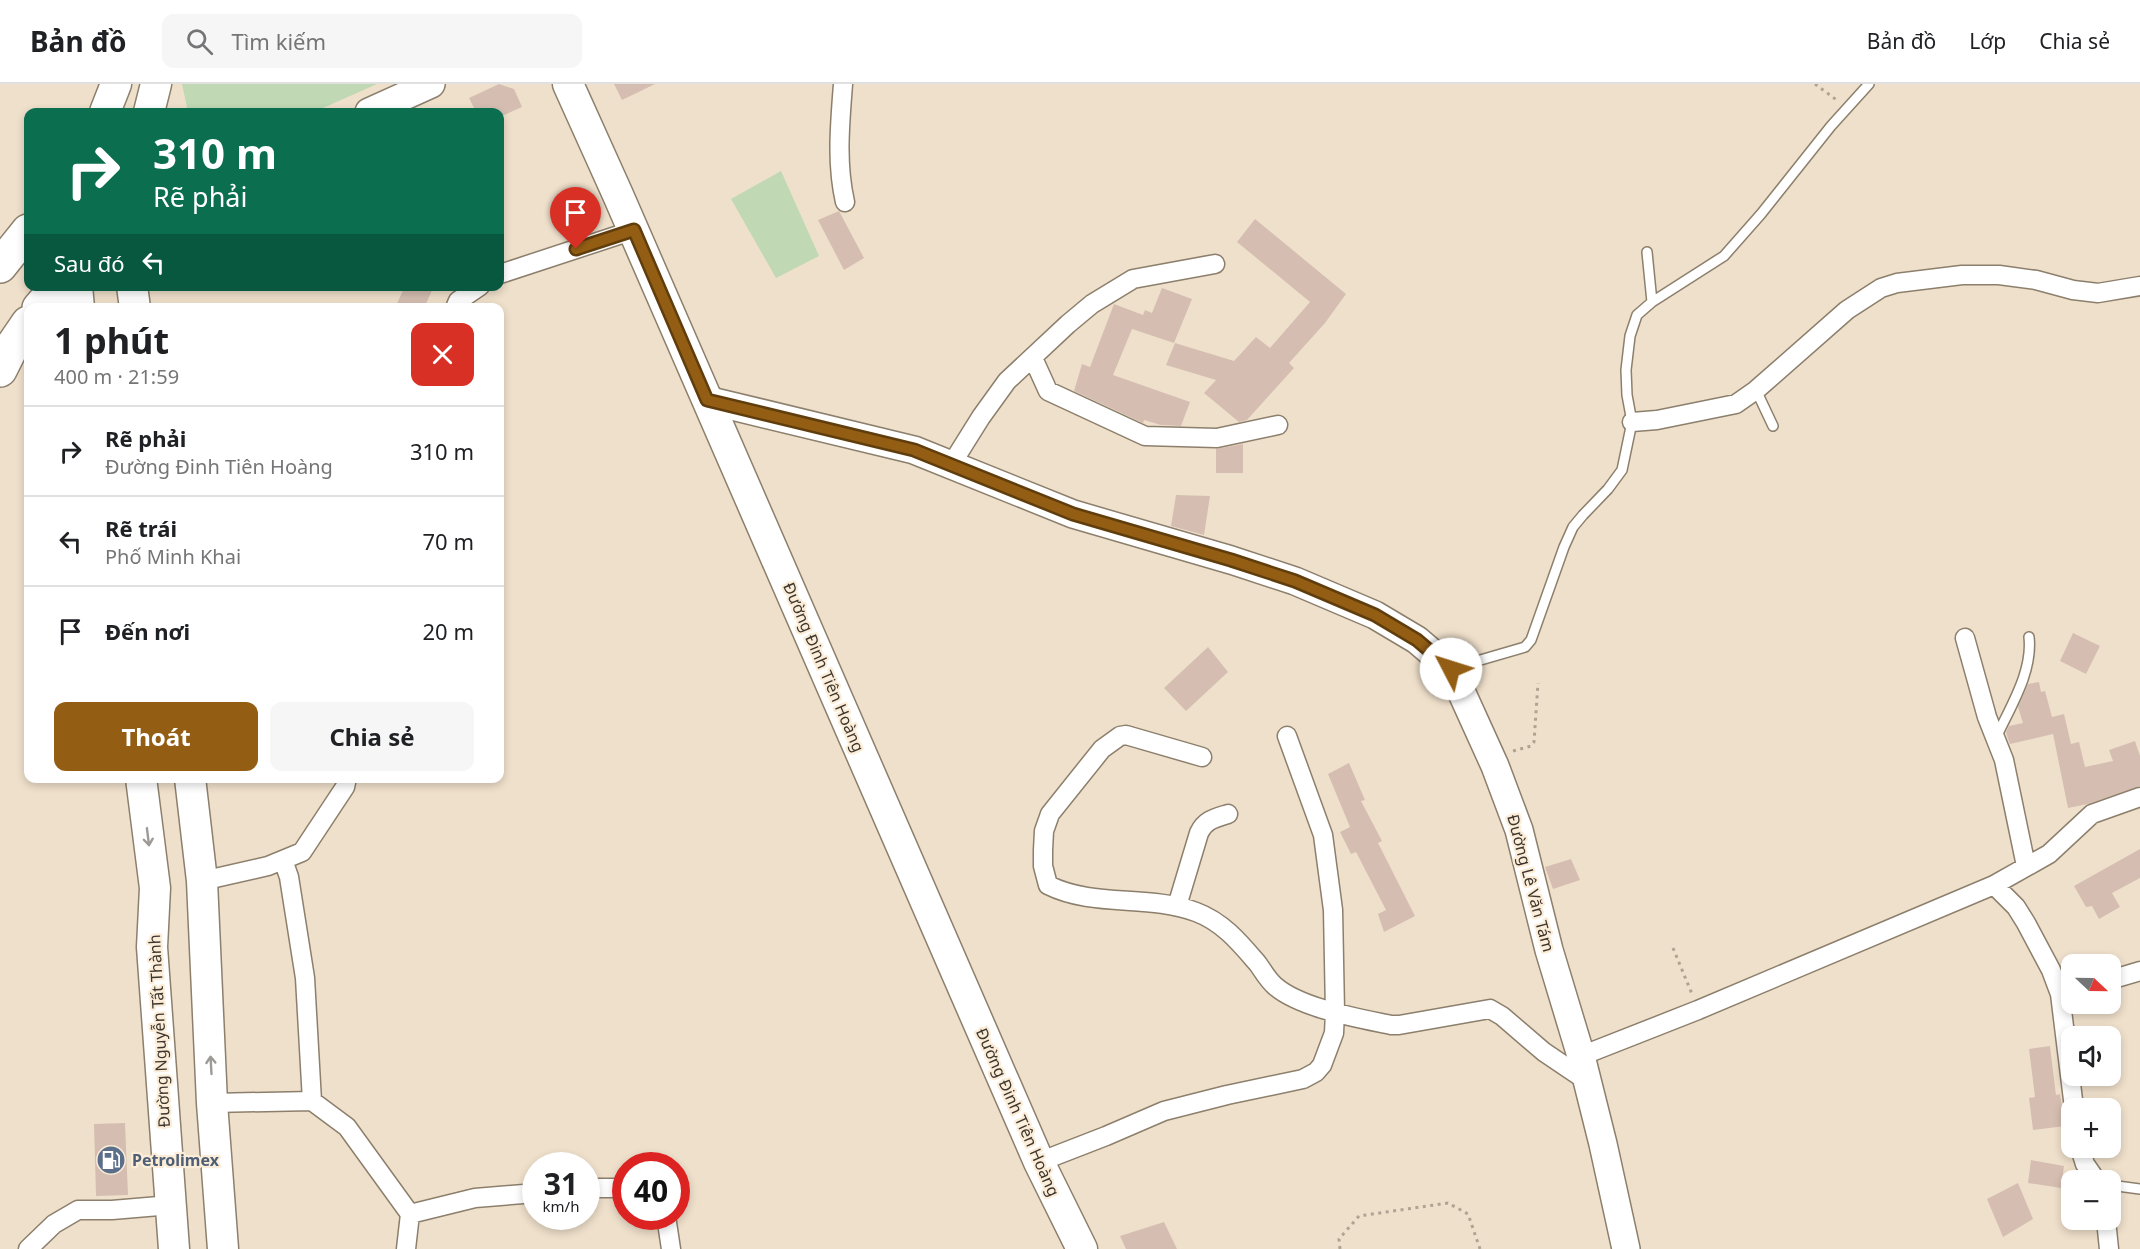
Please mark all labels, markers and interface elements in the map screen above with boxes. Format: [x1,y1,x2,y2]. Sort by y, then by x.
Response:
search box [162,14,582,68]
text: Bản đồ [30,22,126,60]
icon: search [183,25,216,58]
text: Tìm kiếm [231,26,326,56]
text: Bản đồ [1867,27,1936,55]
text: Lớp [1969,27,2006,55]
text: Chia sẻ [2039,27,2110,55]
text: 310 m [153,124,277,181]
icon: right [54,132,132,210]
text: Rẽ phải [153,178,247,215]
pin [550,187,601,249]
icon: arrive [559,196,592,229]
icon: left [137,246,170,279]
text: Sau đó [54,248,125,278]
text: 1 phút [54,316,169,365]
button: close [411,323,474,386]
text: 400 m · 21:59 [54,363,179,390]
text: Rẽ phải [105,423,186,453]
icon: right [54,435,87,468]
text: 310 m [410,436,474,466]
text: Đường Đinh Tiên Hoàng [105,453,333,480]
text: Rẽ trái [105,513,177,543]
icon: left [54,525,87,558]
text: 70 m [423,526,474,556]
text: Phố Minh Khai [105,543,241,570]
street label: Đường Đinh Tiên Hoàng [778,579,870,755]
icon: arrive [54,615,87,648]
text: Đến nơi [105,616,190,646]
text: 20 m [423,616,474,646]
position arrow [1419,637,1483,701]
button: Thoát [54,702,258,771]
button: Chia sẻ [270,702,474,771]
street label: Đường Lê Văn Tám [1502,812,1560,954]
one-way arrow [143,826,154,846]
street label: Đường Nguyễn Tất Thành [143,934,175,1128]
north arrow [2061,954,2121,1014]
map controls [2061,954,2121,1230]
street label: Đường Đinh Tiên Hoàng [971,1024,1065,1200]
button: sound [2061,1026,2121,1086]
one-way arrow [205,1055,216,1075]
button: + [2061,1098,2121,1158]
fuel station icon: Petrolimex [95,1144,127,1176]
place label: Petrolimex [132,1149,220,1171]
speed limit sign: 40 [612,1152,690,1230]
text: 31 [544,1163,578,1204]
button: − [2061,1170,2121,1230]
text: km/h [543,1196,579,1216]

